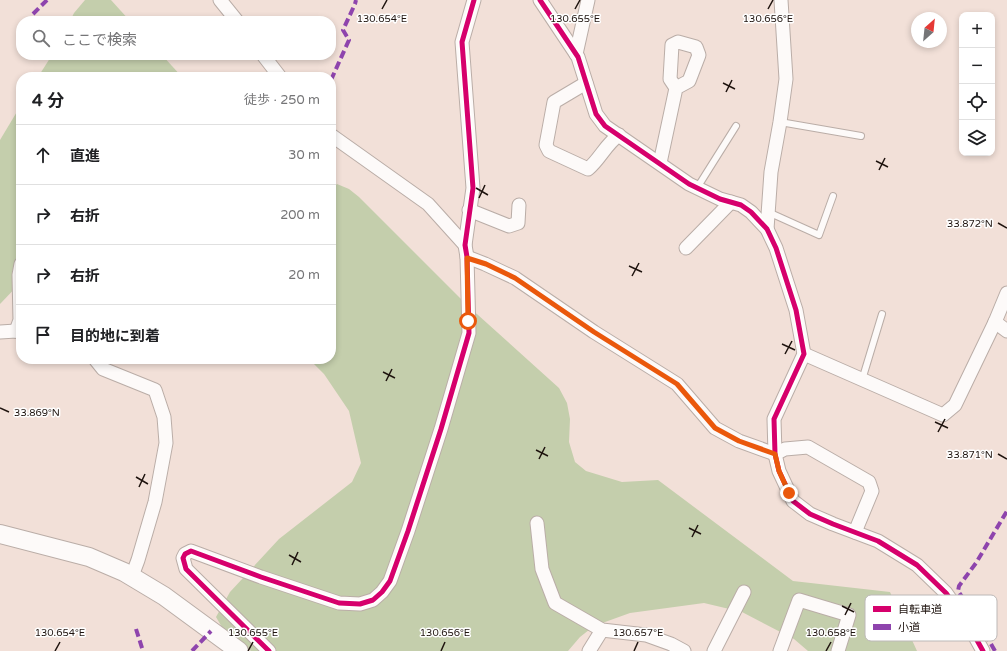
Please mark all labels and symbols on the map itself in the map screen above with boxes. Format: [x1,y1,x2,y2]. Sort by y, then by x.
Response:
north arrow [911,12,947,48]
text: 130.654°E [357,13,407,25]
text: 130.655°E [550,13,600,25]
text: 130.656°E [743,13,793,25]
text: 33.872°N [947,218,993,230]
route start [459,312,477,330]
text: 33.869°N [14,407,60,419]
text: 33.871°N [947,449,993,461]
route end [780,484,798,502]
legend [865,595,997,641]
text: 自転車道 [898,603,942,616]
text: 小道 [898,621,920,634]
text: 130.654°E [35,627,85,639]
text: 130.655°E [228,627,278,639]
text: 130.656°E [420,627,470,639]
text: 130.657°E [613,627,663,639]
text: 130.658°E [806,627,856,639]

